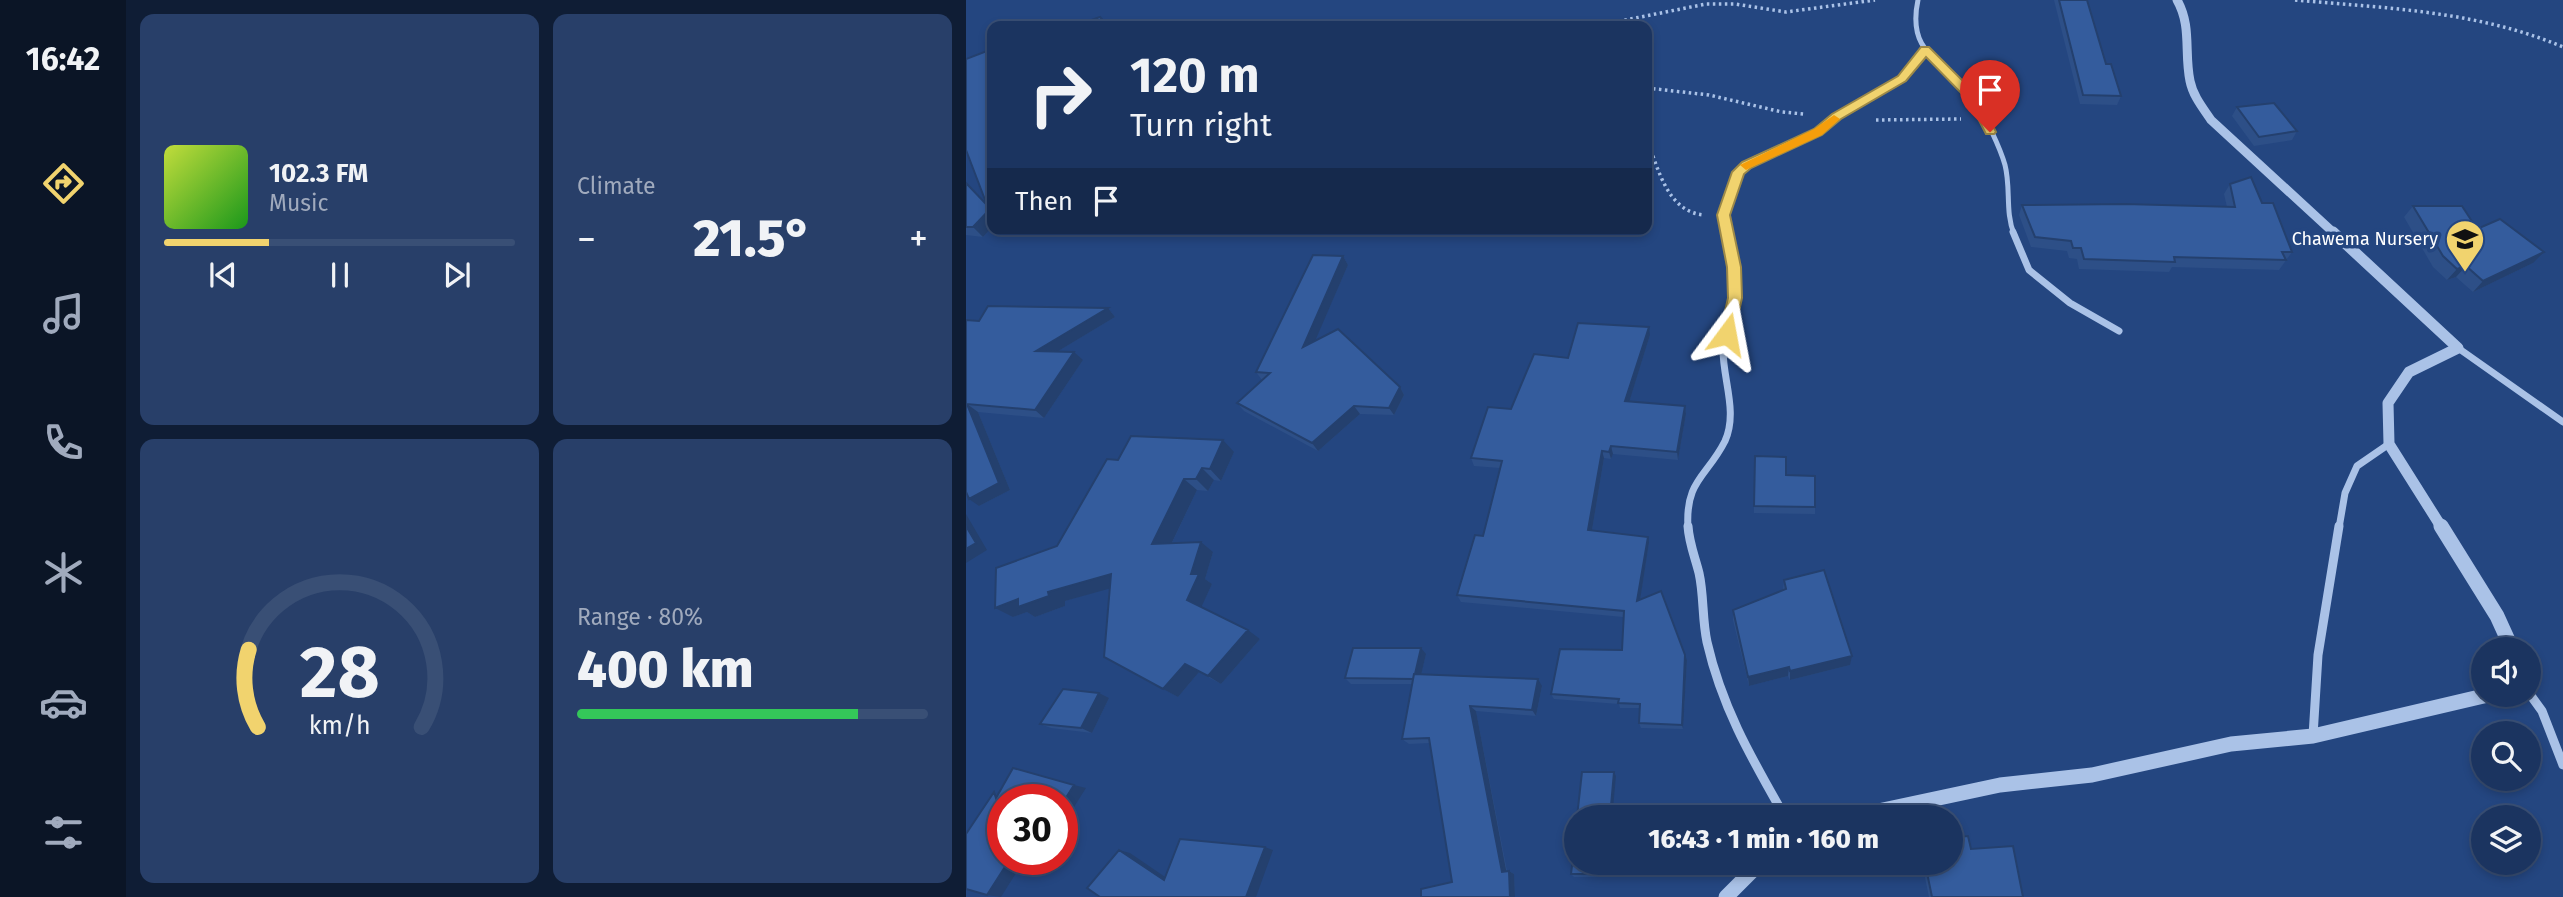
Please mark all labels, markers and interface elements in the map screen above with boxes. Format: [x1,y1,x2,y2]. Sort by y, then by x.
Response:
text: 16:42 [26,40,100,78]
text: 120 m [1130,46,1260,105]
icon: right [1015,49,1106,140]
pin [1960,60,2020,132]
icon: arrive [1971,71,2009,109]
text: Turn right [1130,106,1272,144]
text: 102.3 FM [269,158,368,189]
icon: directions [39,159,88,208]
text: Climate [577,172,656,200]
icon: arrive [1087,182,1125,220]
text: Then [1015,186,1073,217]
text: Music [269,189,329,217]
text: 21.5° [693,207,812,270]
text: − [577,216,596,262]
text: + [909,216,928,262]
school or university icon: Chawema Nursery [2444,218,2486,273]
place label: Chawema Nursery [2292,228,2438,250]
icon: previous [204,256,242,294]
icon: pause [321,256,359,294]
icon: next [438,256,476,294]
icon: music [39,289,88,338]
position arrow [1690,297,1764,371]
icon: phone [39,418,88,467]
icon: climate [39,548,88,597]
text: Range · 80% [577,603,703,631]
text: 28 [300,629,379,716]
map controls [2471,637,2541,875]
button: sound [2471,637,2541,707]
text: 400 km [577,638,754,701]
icon: car [39,678,88,727]
text: km/h [309,711,370,741]
button: search [2471,721,2541,791]
speed limit sign: 30 [987,784,1078,875]
button: layers [2471,805,2541,875]
icon: filters [39,808,88,857]
text: 16:43 · 1 min · 160 m [1648,824,1879,855]

